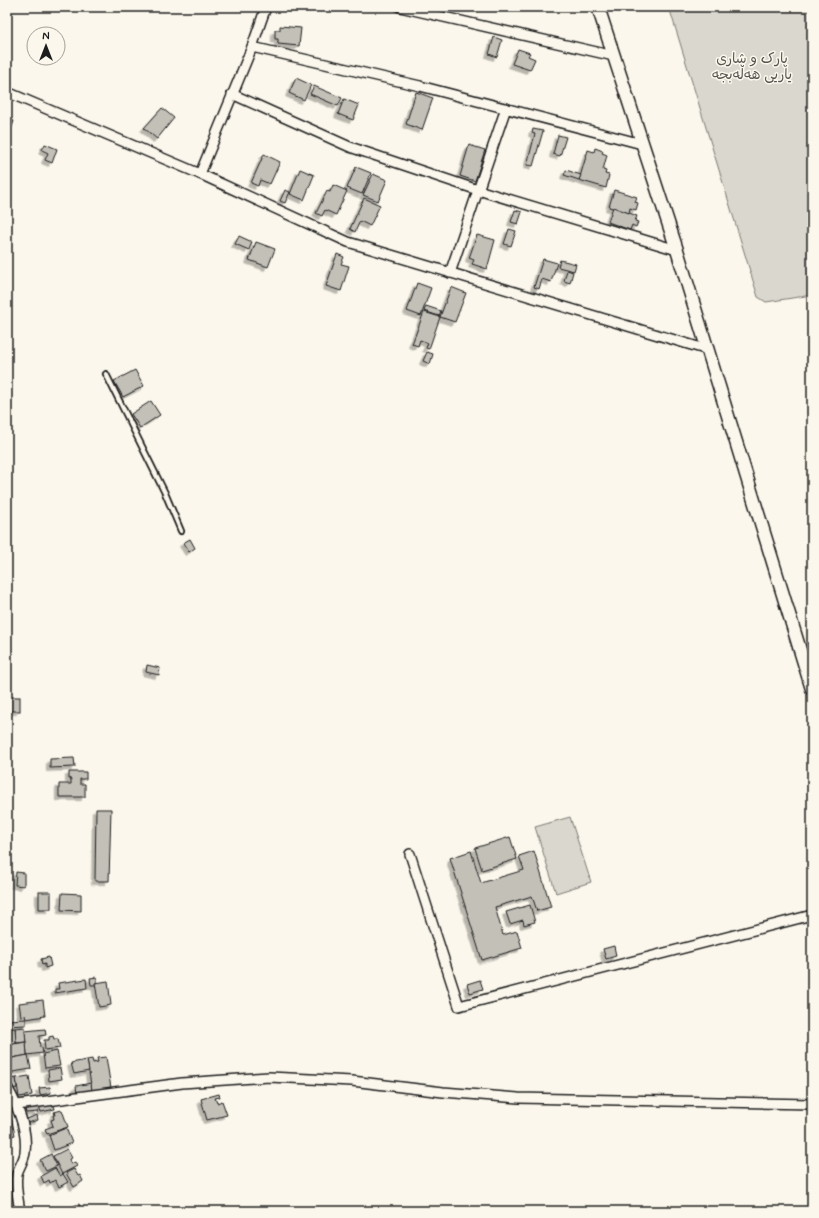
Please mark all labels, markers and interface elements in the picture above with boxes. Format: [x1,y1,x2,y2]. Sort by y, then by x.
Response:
north arrow [26,26,66,66]
text: N [42,30,50,44]
park label: پارک و شاری یاریی ھەڵەبجە [712,50,792,84]

